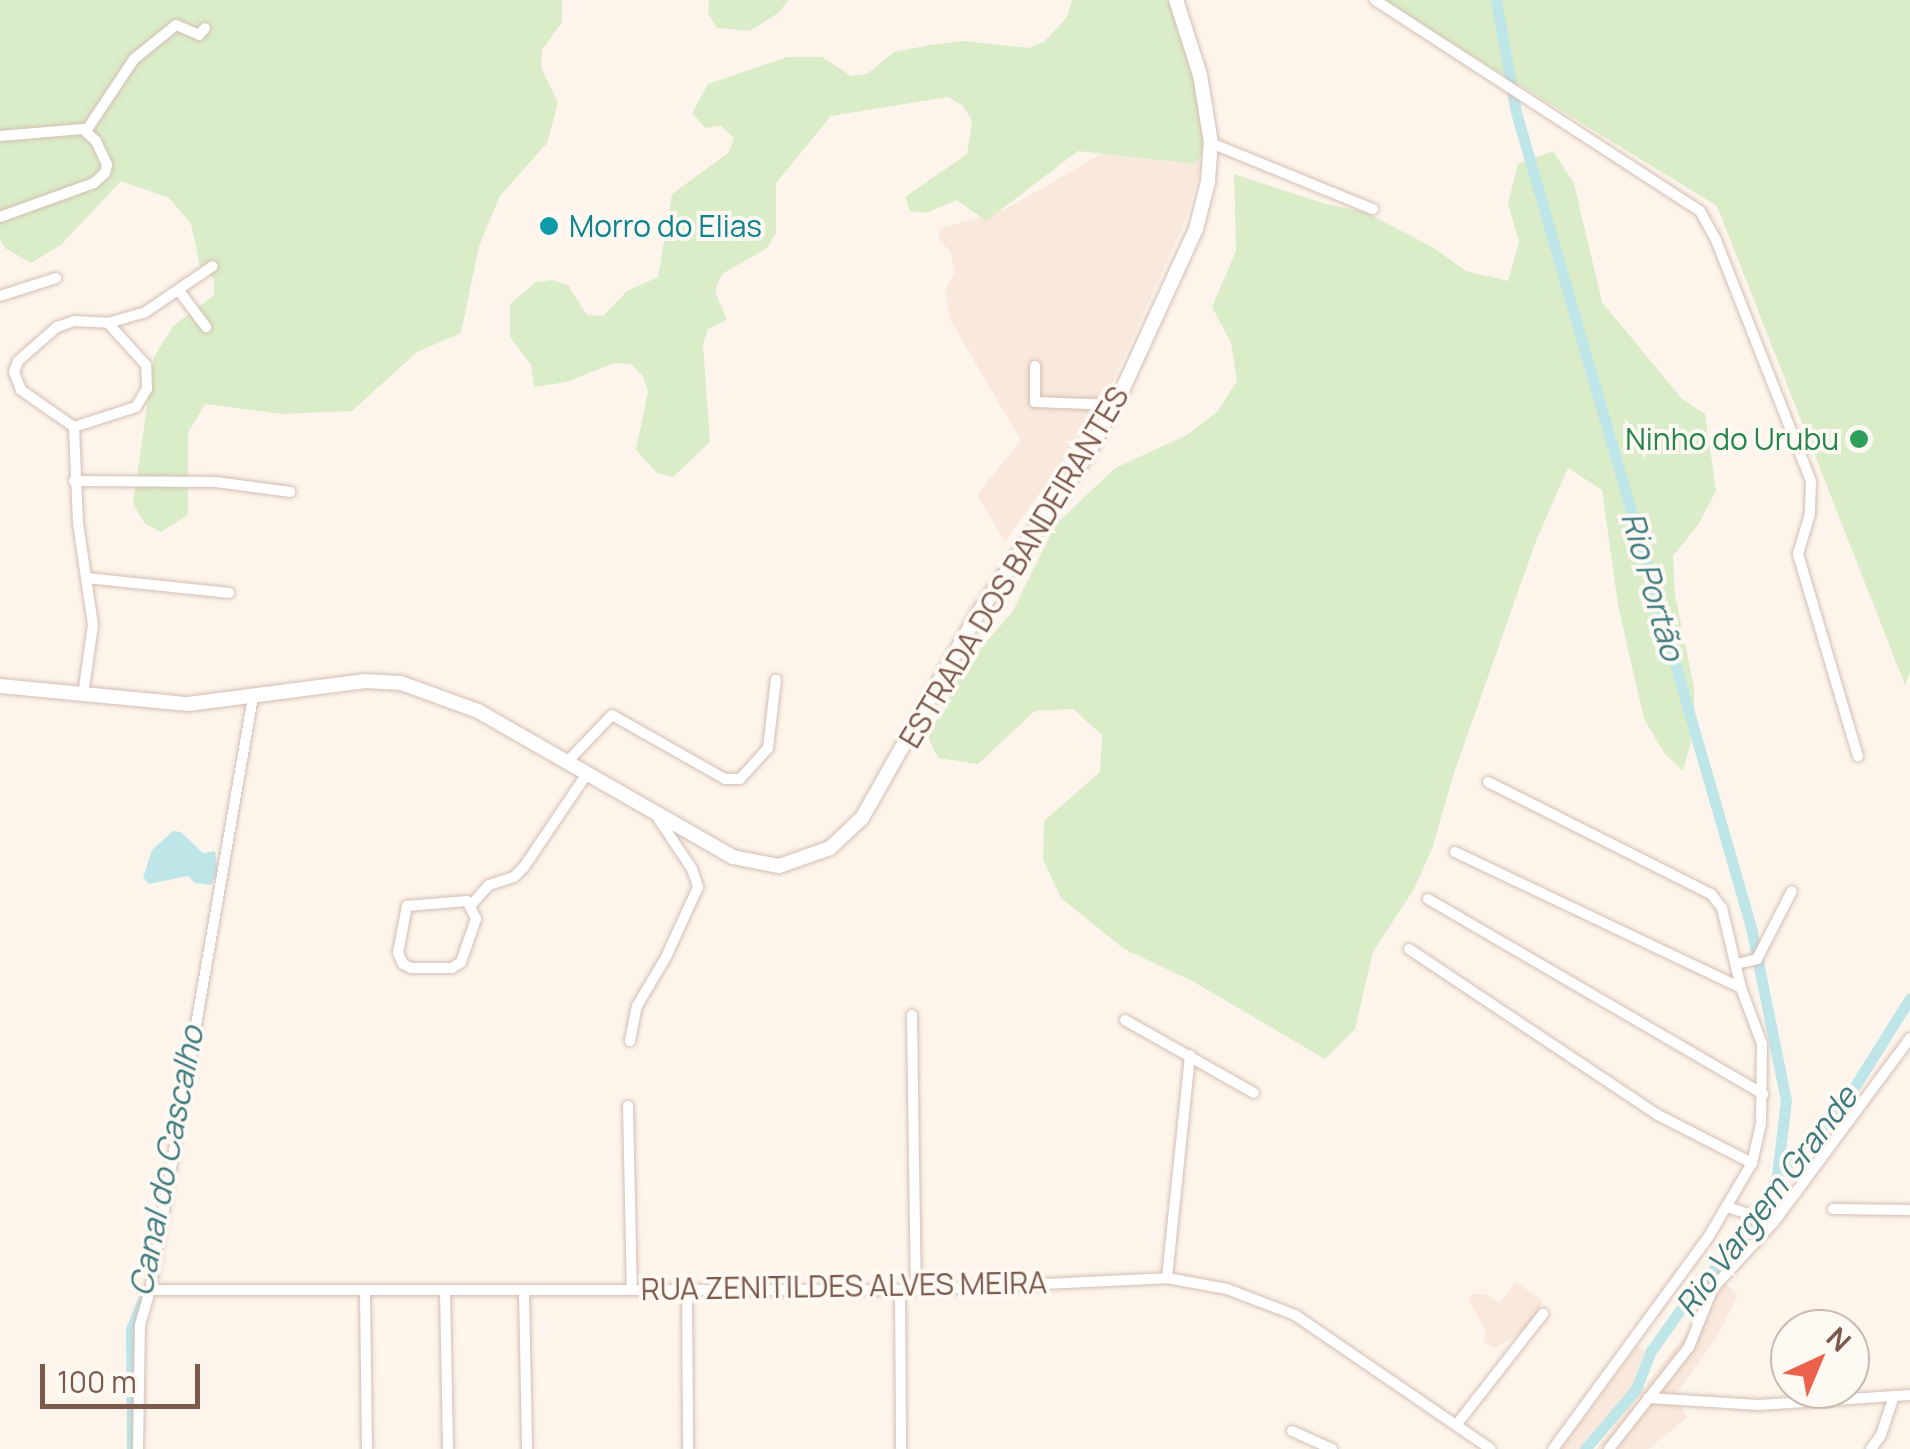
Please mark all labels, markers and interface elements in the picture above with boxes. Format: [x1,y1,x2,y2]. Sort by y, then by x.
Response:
place label: Morro do Elias [569,208,762,244]
marker: Morro do Elias [538,215,560,237]
street label: ESTRADA DOS BANDEIRANTES [892,380,1136,754]
place label: Ninho do Urubu [1625,421,1839,457]
marker: Ninho do Urubu [1848,428,1870,450]
water label: Rio Portão [1614,508,1692,664]
water label: Canal do Cascalho [121,1023,211,1299]
water label: Rio Vargem Grande [1667,1078,1865,1324]
street label: RUA ZENITILDES ALVES MEIRA [641,1264,1047,1308]
north arrow [1770,1309,1870,1409]
text: N [1819,1318,1860,1360]
scale bar [45,1344,205,1406]
text: 100 m [57,1361,137,1402]

